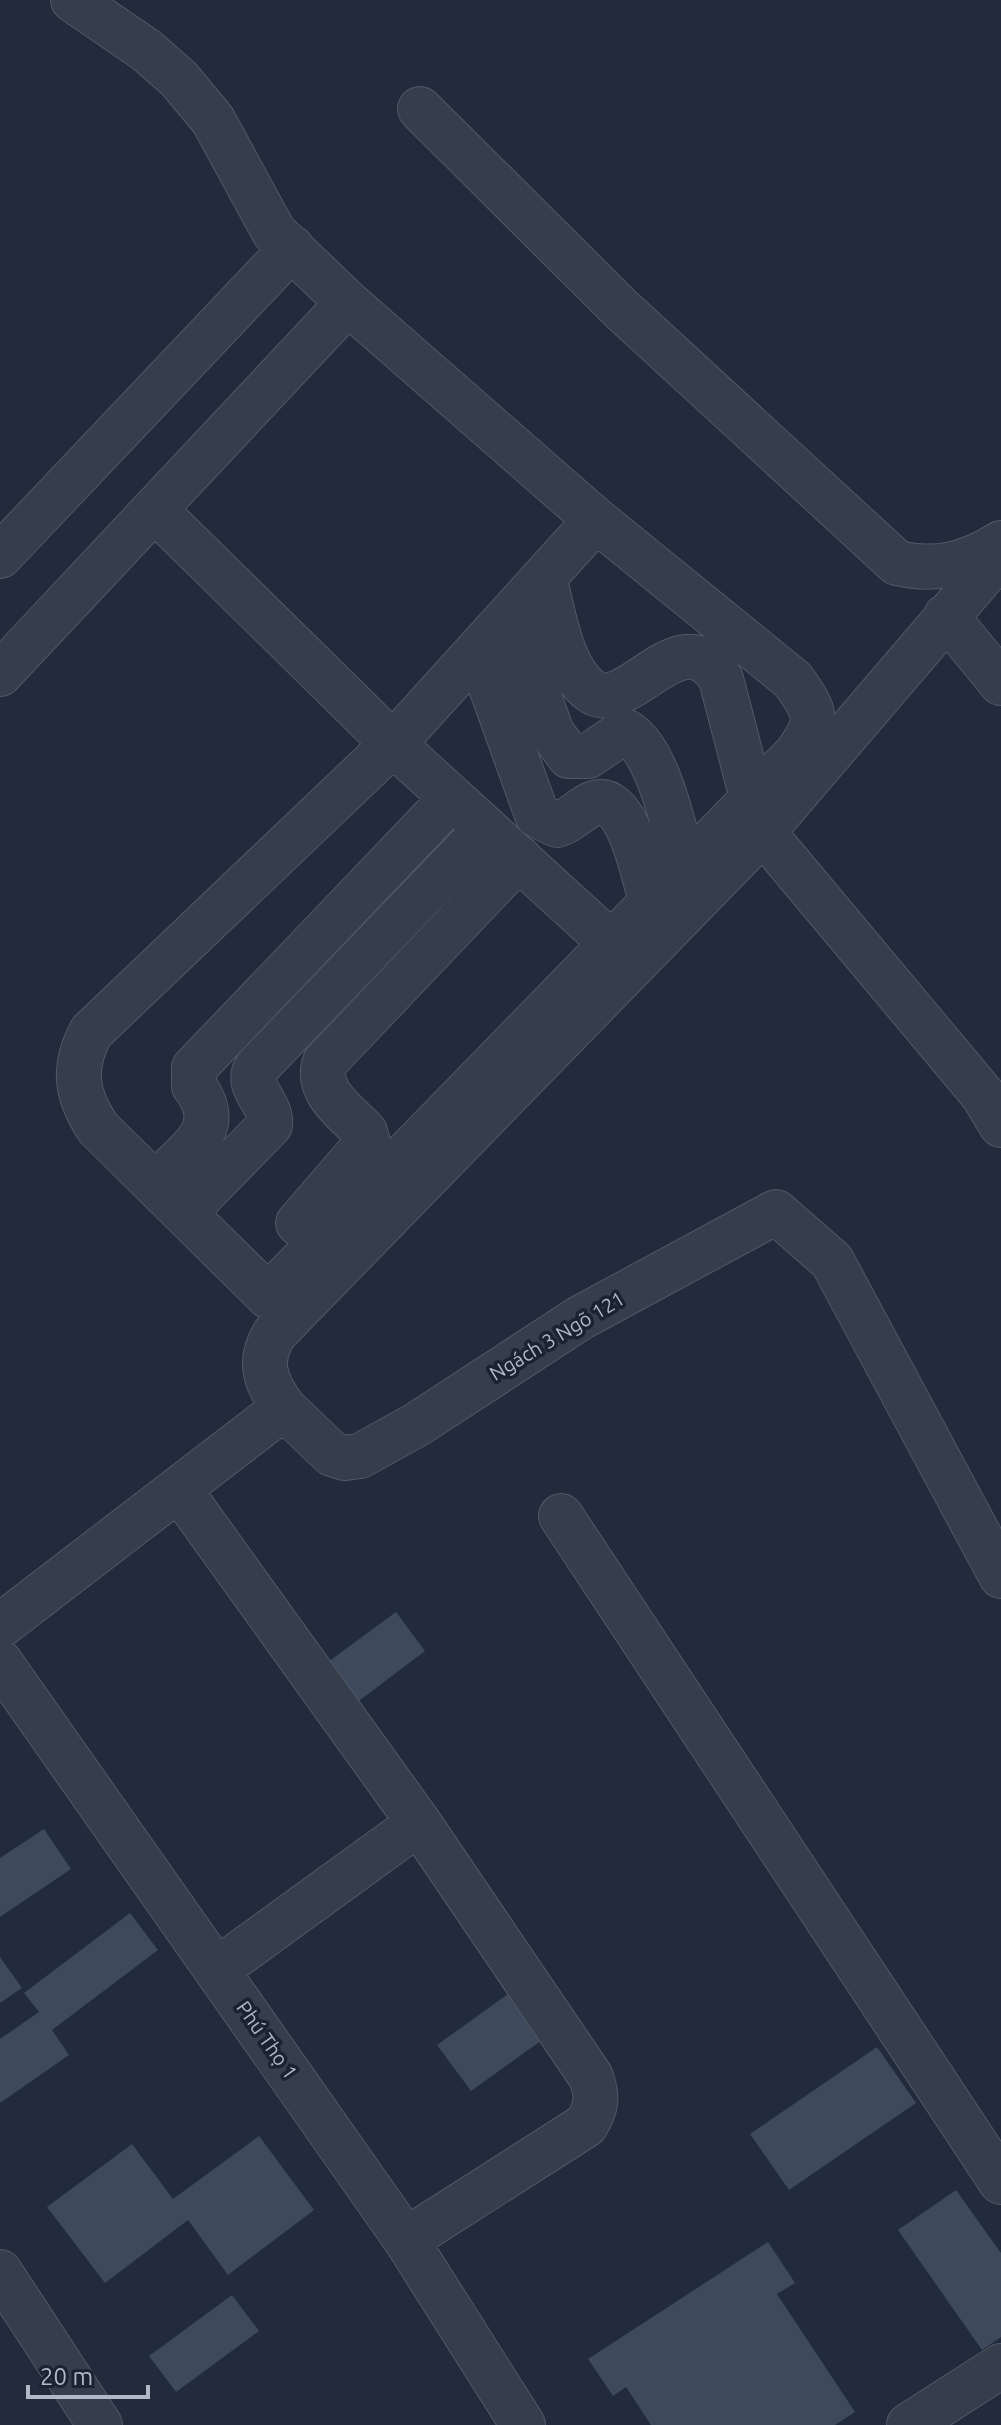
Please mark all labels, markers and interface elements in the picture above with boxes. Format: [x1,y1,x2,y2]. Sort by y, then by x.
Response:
street label: Ngách 3 Ngõ 121 [485,1286,628,1385]
street label: Phú Thọ 1 [232,1996,302,2083]
scale bar [28,2349,148,2399]
text: 20 m [40,2363,93,2390]

